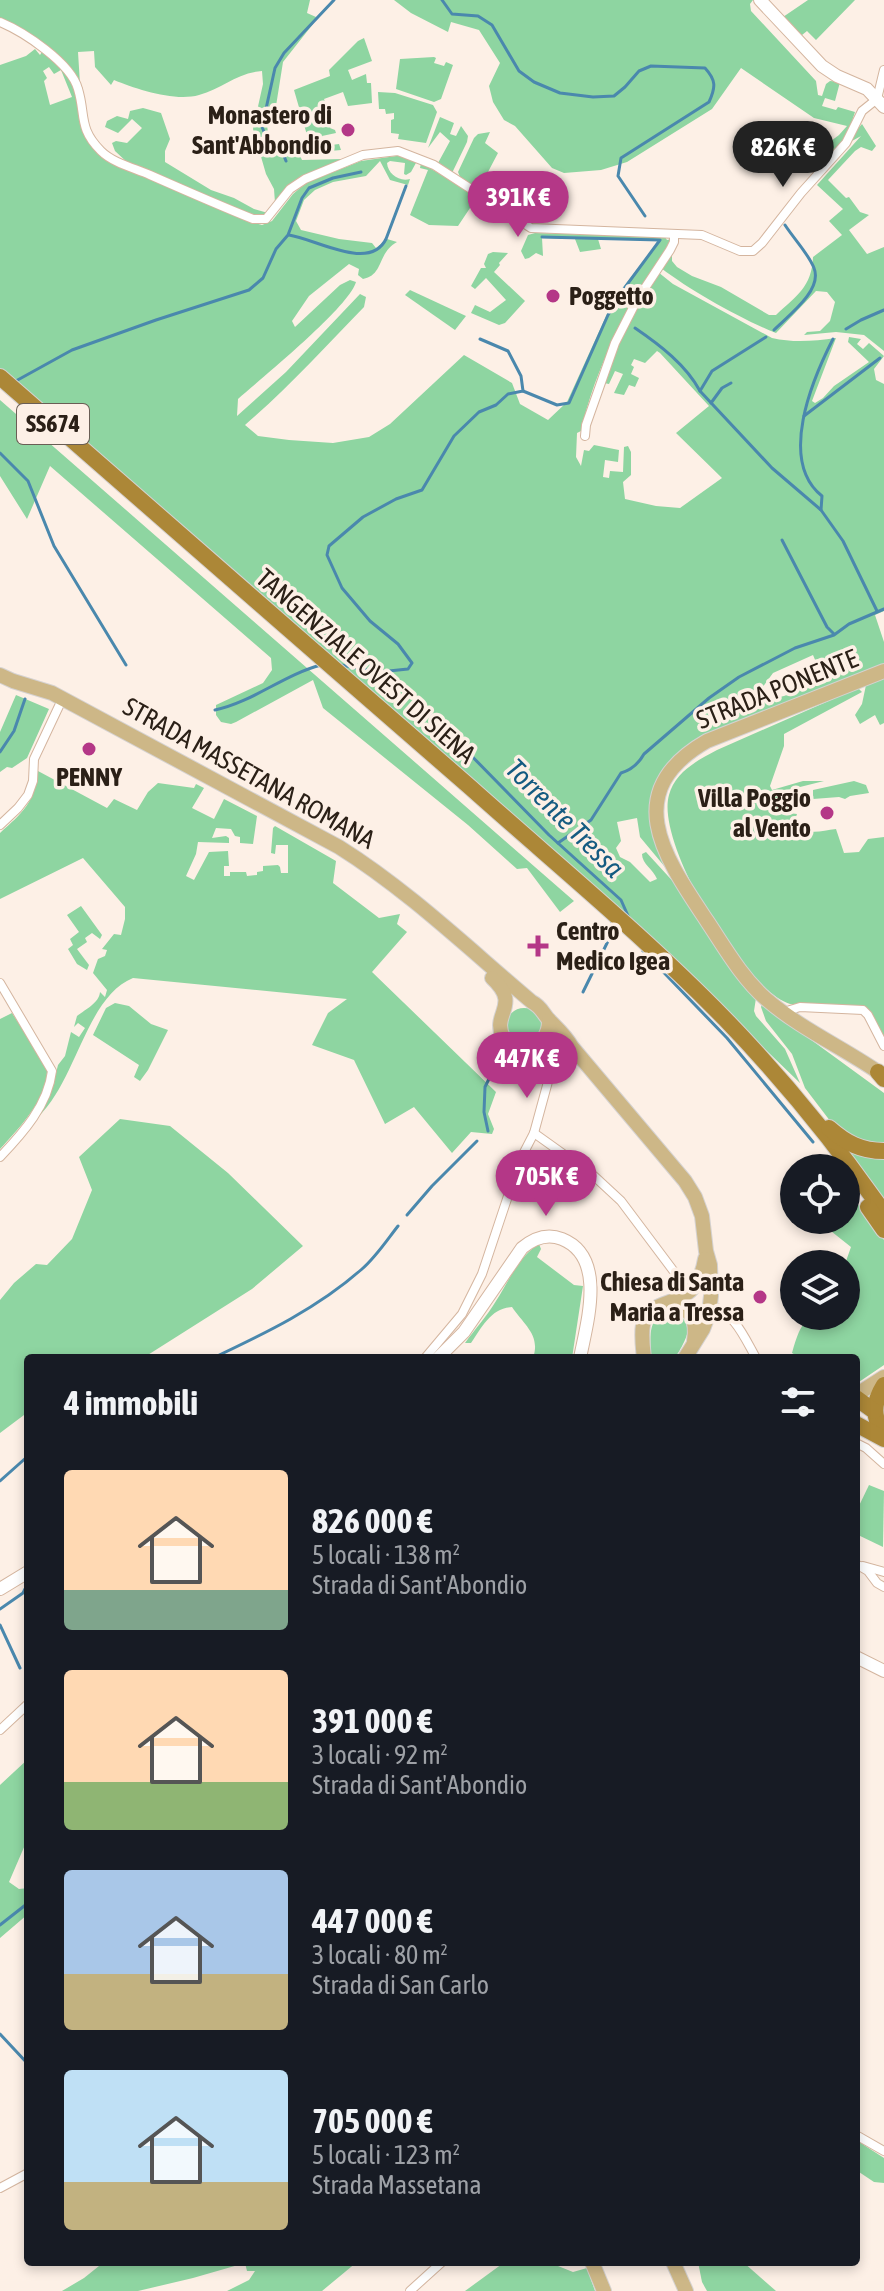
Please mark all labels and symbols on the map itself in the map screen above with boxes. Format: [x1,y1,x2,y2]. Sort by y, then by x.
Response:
place label: Monastero di Sant'Abbondio [192,100,332,160]
marker: Monastero di Sant'Abbondio [339,121,357,139]
pin: 826K € [718,121,848,189]
pin: 391K € [453,171,583,239]
place label: Poggetto [569,281,654,311]
marker: Poggetto [544,287,562,305]
road number: SS674 [17,404,89,444]
street label: TANGENZIALE OVEST DI SIENA [250,563,482,770]
street label: STRADA PONENTE [692,643,862,735]
street label: STRADA MASSETANA ROMANA [118,691,380,855]
marker: PENNY [80,740,98,758]
water label: Torrente Tressa [499,752,631,884]
place label: PENNY [56,762,122,792]
place label: Villa Poggio al Vento [697,783,811,843]
marker: Villa Poggio al Vento [818,804,836,822]
place label: Centro Medico Igea [556,916,670,976]
marker: Centro Medico Igea [527,935,549,957]
pin: 447K € [462,1032,592,1100]
pin: 705K € [481,1150,611,1218]
place label: Chiesa di Santa Maria a Tressa [600,1267,744,1327]
marker: Chiesa di Santa Maria a Tressa [751,1288,769,1306]

